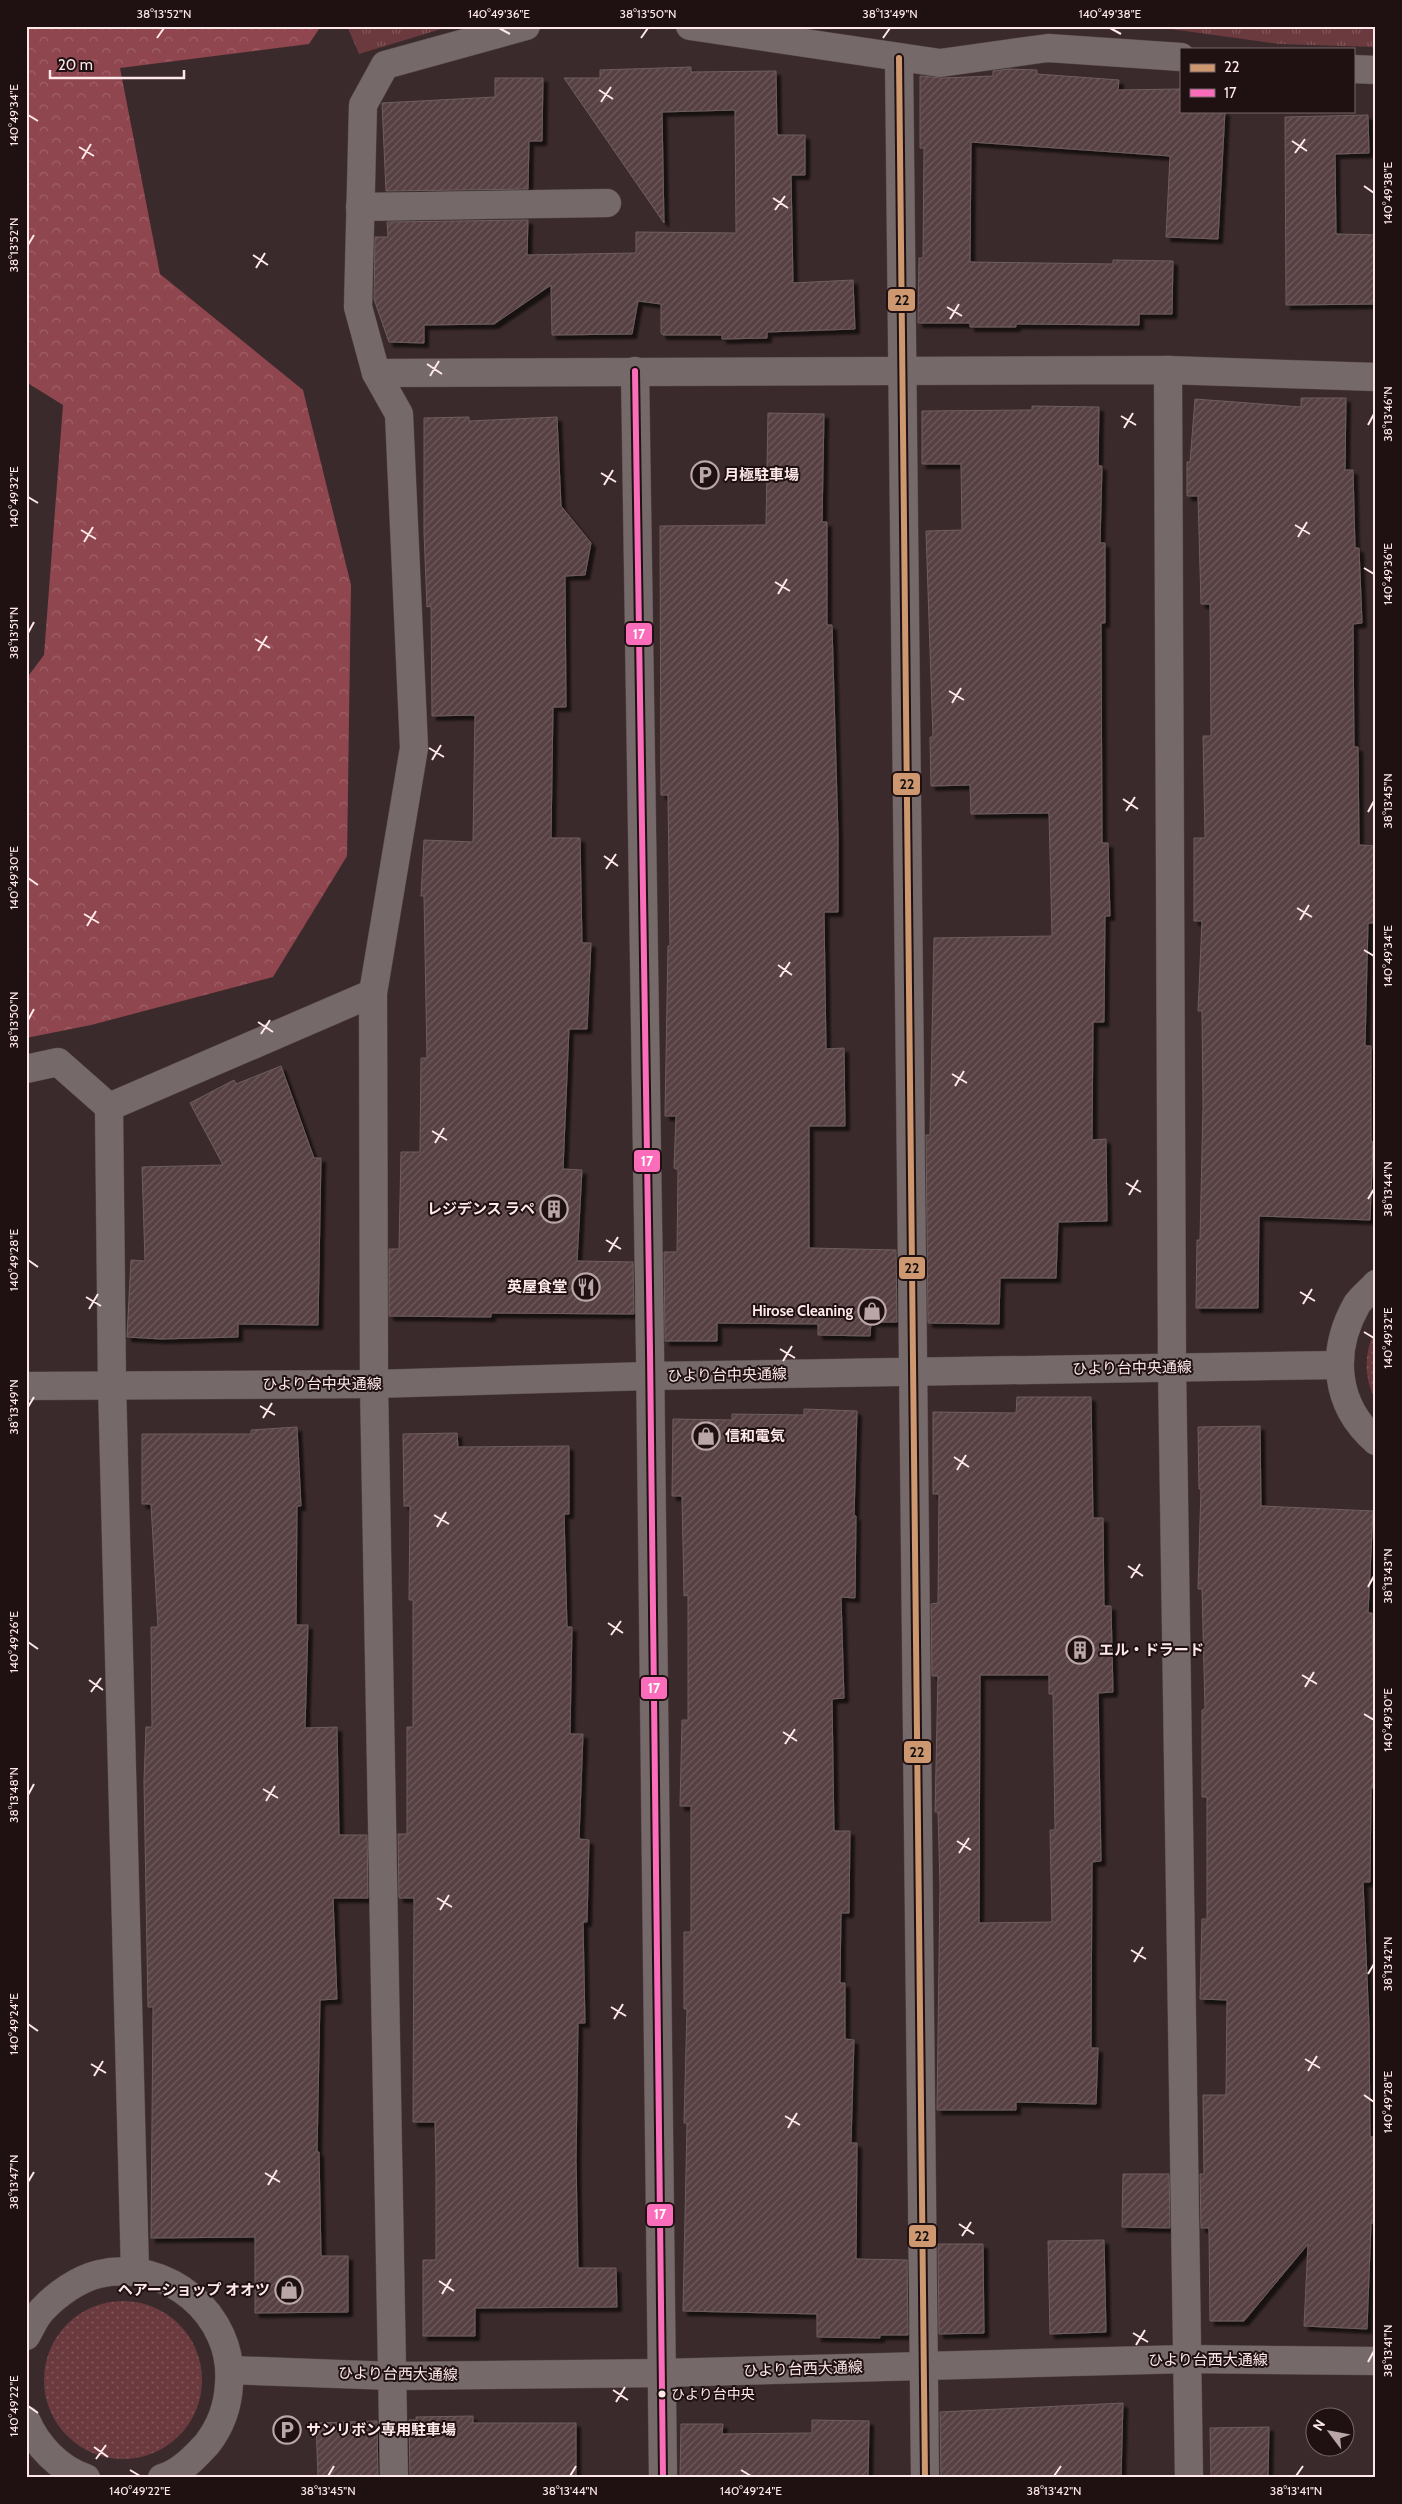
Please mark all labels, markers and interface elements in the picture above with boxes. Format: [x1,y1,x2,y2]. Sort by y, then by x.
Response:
text: 38°13'52"N [137,6,191,21]
text: 140°49'36"E [468,6,530,21]
text: 38°13'50"N [620,6,676,21]
text: 38°13'49"N [862,6,918,21]
text: 140°49'38"E [1079,6,1142,21]
scale bar [50,48,184,80]
legend [1180,48,1354,112]
text: 20 m [58,56,93,74]
text: 22 [1224,58,1240,76]
text: 140°49'34"E [6,84,21,146]
text: 17 [1224,84,1237,102]
text: 140°49'38"E [1380,161,1395,224]
text: 38°13'52"N [6,218,21,272]
line badge: 22 [887,288,916,312]
text: 22 [895,291,909,309]
text: 38°13'46"N [1380,386,1395,442]
parking icon: 月極駐車場 [690,460,720,490]
text: 140°49'32"E [6,466,21,528]
place label: 月極駐車場 [724,466,799,484]
text: 140°49'36"E [1380,543,1395,605]
text: 38°13'51"N [6,607,21,659]
line badge: 17 [625,622,653,646]
text: 17 [633,625,646,643]
line badge: 22 [892,772,921,796]
text: 38°13'45"N [1380,773,1395,829]
text: 22 [900,775,914,793]
text: 140°49'30"E [6,846,21,910]
text: 140°49'34"E [1380,925,1395,987]
text: 38°13'50"N [6,992,21,1048]
line badge: 17 [633,1149,661,1173]
text: 17 [641,1152,654,1170]
text: 38°13'44"N [1380,1161,1395,1217]
building icon: レジデンス ラペ [539,1194,569,1224]
place label: レジデンス ラペ [427,1200,535,1218]
text: 140°49'28"E [6,1229,21,1291]
line badge: 22 [898,1256,926,1280]
text: 22 [905,1259,919,1277]
restaurant icon: 英屋食堂 [571,1272,601,1302]
place label: 英屋食堂 [507,1278,567,1296]
shop icon: Hirose Cleaning [857,1296,887,1326]
place label: Hirose Cleaning [752,1302,853,1320]
text: 140°49'32"E [1380,1307,1395,1369]
street label: ひより台中央通線 [1072,1358,1192,1378]
street label: ひより台中央通線 [667,1365,787,1385]
street label: ひより台中央通線 [262,1375,382,1393]
text: 38°13'49"N [6,1379,21,1435]
shop icon: 信和電気 [691,1421,721,1451]
place label: 信和電気 [725,1427,785,1445]
text: 38°13'43"N [1380,1548,1395,1604]
text: 140°49'26"E [6,1611,21,1673]
building icon: エル・ドラード [1065,1635,1095,1665]
place label: エル・ドラード [1099,1641,1204,1659]
line badge: 17 [640,1676,668,1700]
text: 17 [648,1679,661,1697]
text: 140°49'30"E [1380,1688,1395,1752]
line badge: 22 [903,1740,932,1764]
text: 22 [910,1743,924,1761]
text: 38°13'48"N [6,1767,21,1823]
text: 38°13'42"N [1380,1936,1395,1992]
text: 140°49'24"E [6,1993,21,2055]
text: 140°49'28"E [1380,2071,1395,2133]
text: 38°13'47"N [6,2155,21,2209]
line badge: 17 [646,2203,674,2227]
text: 17 [654,2205,667,2223]
line badge: 22 [908,2224,937,2248]
text: 22 [915,2227,929,2245]
shop icon: ヘアーショップ オオツ [274,2275,304,2305]
place label: ヘアーショップ オオツ [118,2281,270,2299]
text: 38°13'41"N [1380,2325,1395,2377]
street label: ひより台西大通線 [1148,2351,1268,2369]
street label: ひより台西大通線 [743,2358,863,2380]
street label: ひより台西大通線 [338,2364,458,2384]
text: 140°49'22"E [6,2375,21,2437]
place label: ひより台中央 [671,2385,755,2403]
marker: ひより台中央 [657,2389,667,2399]
north arrow [1304,2406,1354,2456]
parking icon: サンリボン専用駐車場 [272,2415,302,2445]
text: N [1309,2416,1329,2434]
place label: サンリボン専用駐車場 [306,2421,456,2439]
text: 140°49'22"E [109,2483,171,2498]
text: 38°13'45"N [300,2483,356,2498]
text: 38°13'44"N [542,2483,598,2498]
text: 140°49'24"E [720,2483,782,2498]
text: 38°13'42"N [1026,2483,1082,2498]
text: 38°13'41"N [1270,2483,1322,2498]

